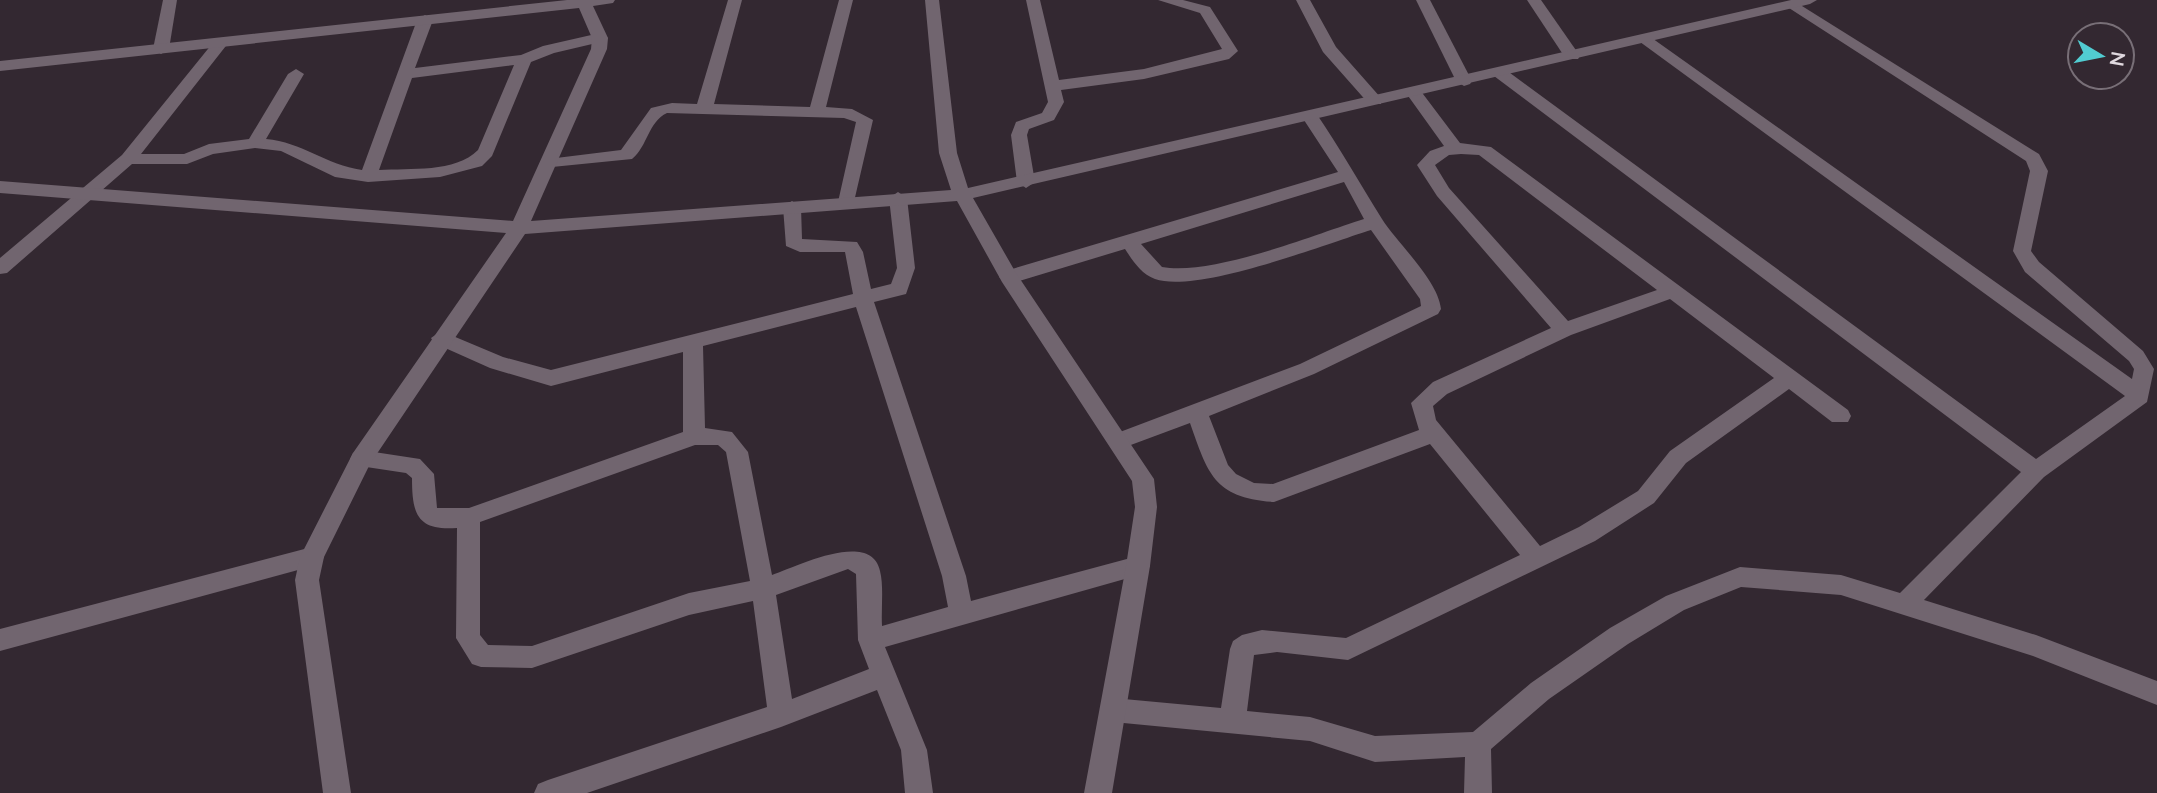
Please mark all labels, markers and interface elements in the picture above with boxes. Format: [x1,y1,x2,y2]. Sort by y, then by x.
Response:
north arrow [2066,21,2136,91]
text: N [2106,50,2131,68]

